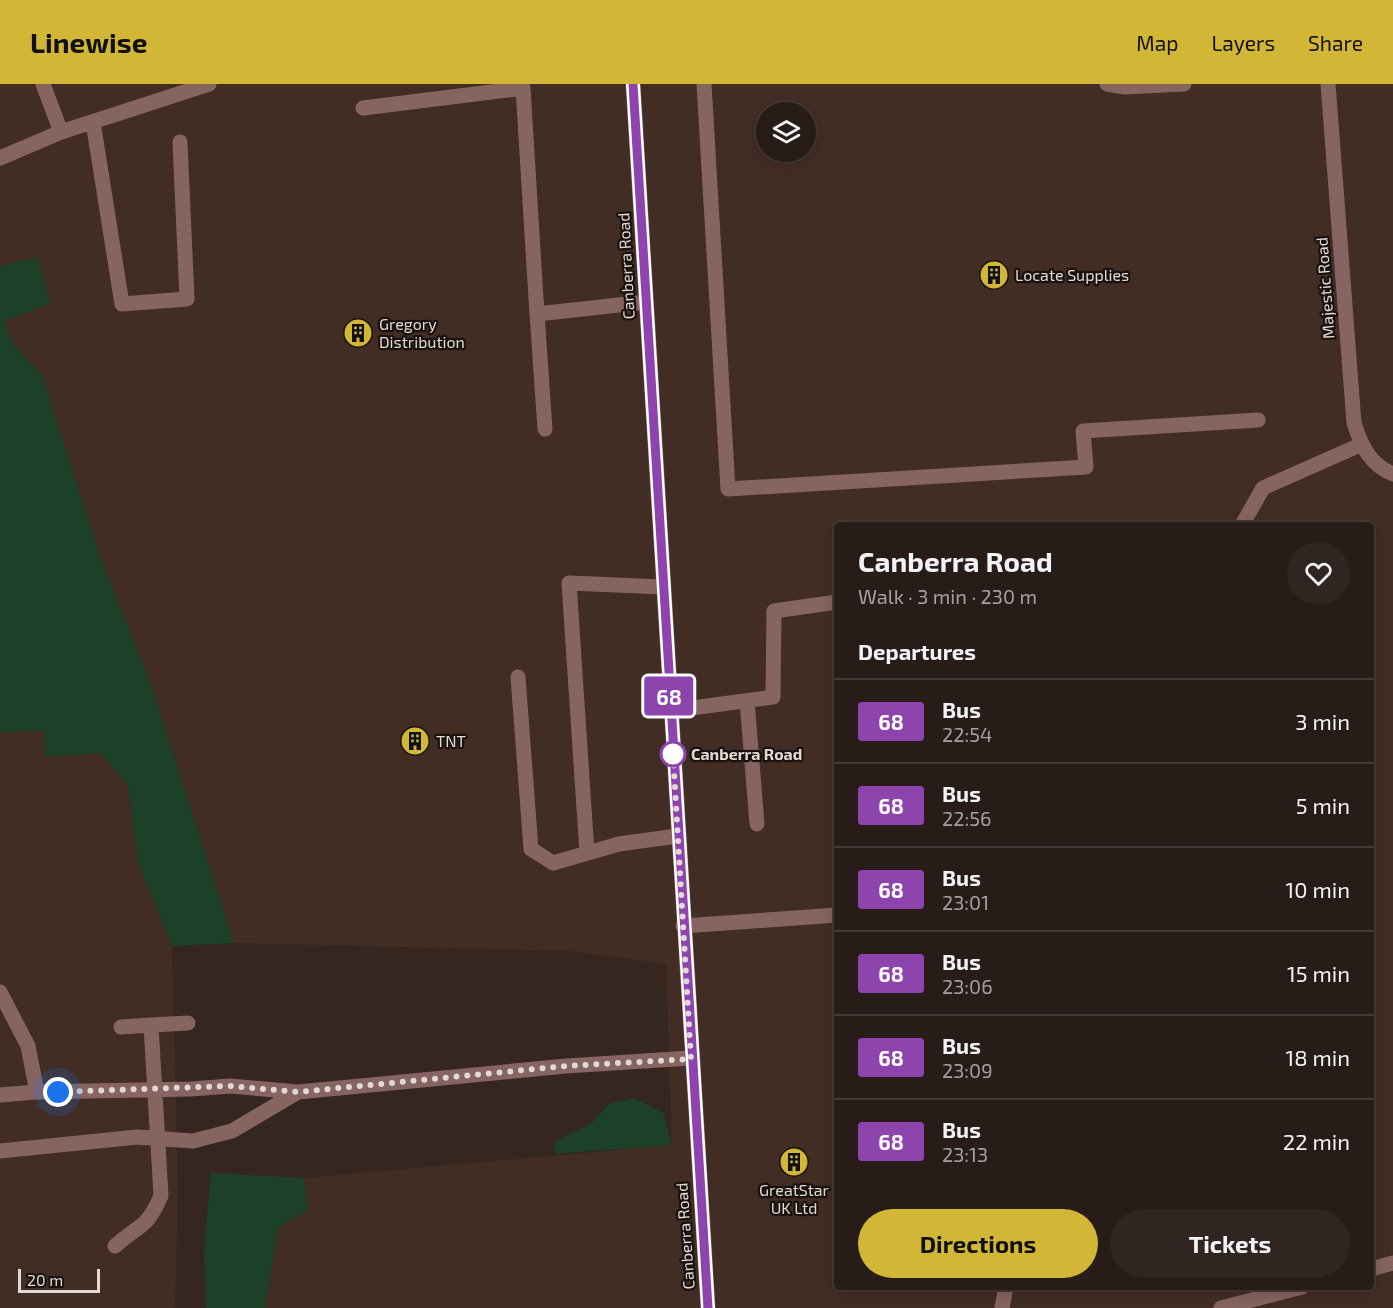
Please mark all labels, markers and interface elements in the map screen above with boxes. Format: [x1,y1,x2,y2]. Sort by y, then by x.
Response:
text: Linewise [30,25,148,59]
text: Map [1136,30,1178,55]
text: Layers [1211,30,1275,55]
text: Share [1308,30,1363,55]
map controls [756,102,816,162]
button: layers [756,102,816,162]
street label: Canberra Road [613,212,638,320]
street label: Majestic Road [1311,237,1339,339]
building icon: Locate Supplies [978,259,1010,291]
place label: Locate Supplies [1015,265,1129,284]
place label: Gregory Distribution [379,314,465,351]
building icon: Gregory Distribution [342,317,374,349]
button: heart [1287,542,1350,605]
text: Canberra Road [858,544,1053,578]
text: Walk · 3 min · 230 m [858,584,1037,608]
text: Departures [858,638,976,664]
line badge: 68 [642,676,696,716]
text: 68 [656,684,682,709]
text: Bus [942,696,981,722]
text: 3 min [1295,708,1350,734]
text: 68 [878,709,904,734]
text: 22:54 [942,722,992,746]
building icon: TNT [399,725,431,757]
place label: TNT [436,731,466,750]
marker: Canberra Road [660,741,686,767]
place label: Canberra Road [691,744,802,763]
text: Bus [942,780,981,806]
text: 5 min [1296,792,1350,818]
text: 68 [878,793,904,818]
text: 22:56 [942,806,991,830]
text: Bus [942,864,981,890]
text: 10 min [1286,876,1350,902]
text: 68 [878,877,904,902]
text: 23:01 [942,890,989,914]
text: Bus [942,948,981,974]
text: 15 min [1287,960,1350,986]
text: 68 [878,961,904,986]
text: 23:06 [942,974,993,998]
text: Bus [942,1032,981,1058]
text: 18 min [1285,1044,1350,1070]
text: 68 [878,1045,904,1070]
text: 23:09 [942,1058,993,1082]
your location [43,1077,73,1107]
text: Bus [942,1116,981,1142]
text: 22 min [1283,1128,1350,1154]
text: 68 [878,1129,904,1154]
text: 23:13 [942,1142,988,1166]
building icon: GreatStar UK Ltd [778,1146,810,1178]
place label: GreatStar UK Ltd [759,1180,830,1217]
street label: Canberra Road [671,1182,698,1290]
button: Directions [858,1209,1098,1278]
button: Tickets [1110,1209,1350,1278]
scale bar [18,1266,100,1294]
text: 20 m [27,1270,63,1289]

